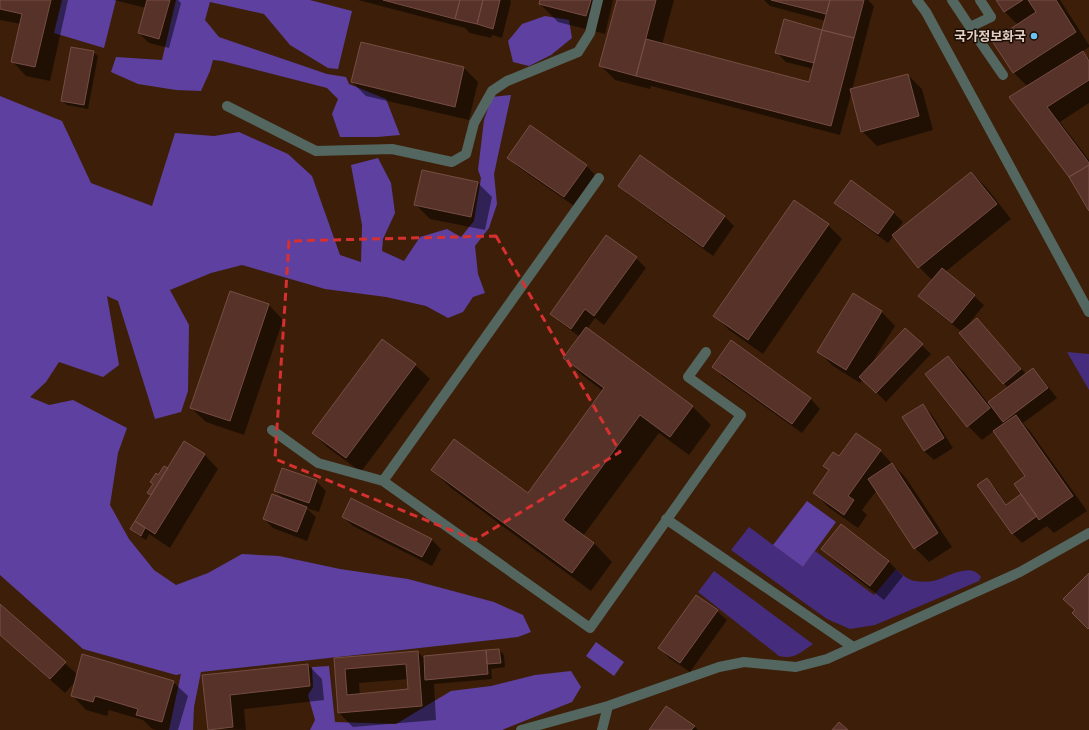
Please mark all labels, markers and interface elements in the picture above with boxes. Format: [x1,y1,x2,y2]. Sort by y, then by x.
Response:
place label: 국가정보화국 [954,29,1026,44]
marker: 국가정보화국 [1029,31,1039,41]

